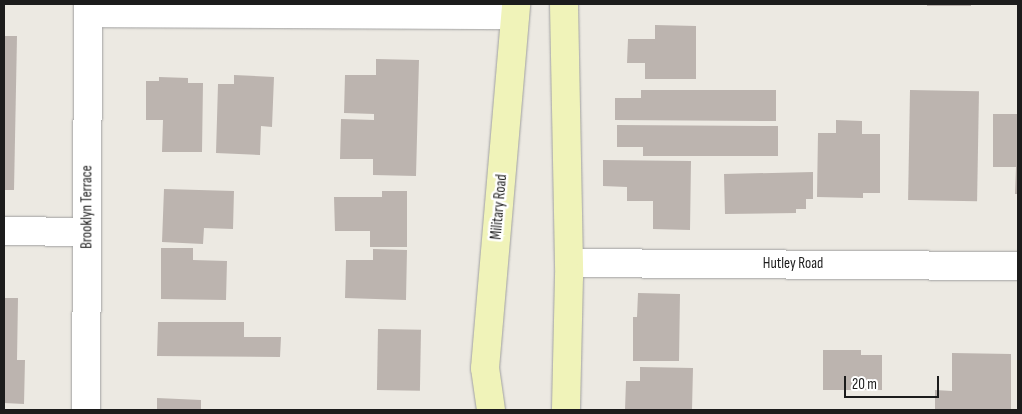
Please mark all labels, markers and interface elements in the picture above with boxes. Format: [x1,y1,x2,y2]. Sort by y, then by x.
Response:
street label: Brooklyn Terrace [78,165,96,249]
street label: Military Road [487,174,511,240]
street label: Hutley Road [763,255,823,273]
scale bar [847,366,942,398]
text: 20 m [852,375,877,394]

